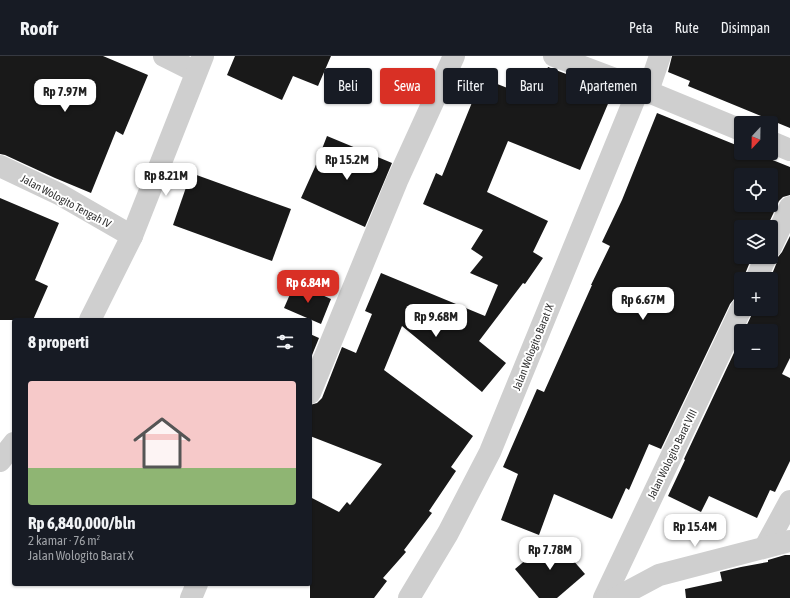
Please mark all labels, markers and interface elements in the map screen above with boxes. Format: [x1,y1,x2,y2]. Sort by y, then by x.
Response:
text: Roofr [20,17,58,39]
text: Peta [629,20,653,36]
text: Rute [675,20,699,36]
text: Disimpan [721,20,770,36]
chip: Beli [324,68,372,104]
chip: Sewa [380,68,435,104]
chip: Filter [443,68,498,104]
chip: Baru [506,68,558,104]
chip: Apartemen [566,68,651,104]
pin: Rp 7.97M [24,79,106,113]
text: Rp 7.97M [43,84,87,99]
north arrow [734,116,778,160]
map controls [734,116,778,368]
pin: Rp 15.2M [306,147,388,181]
text: Rp 15.2M [325,152,369,167]
pin: Rp 8.21M [125,163,207,197]
text: Rp 8.21M [144,168,188,183]
button: locate [734,168,778,212]
street label: Jalan Wologito Tengah IV [19,172,114,230]
button: layers [734,220,778,264]
pin: Rp 6.84M [267,270,349,304]
button: + [734,272,778,316]
text: Rp 6.84M [286,275,330,290]
pin: Rp 6.67M [602,287,684,321]
text: Rp 6.67M [621,292,665,307]
street label: Jalan Wologito Barat IX [510,302,556,392]
pin: Rp 9.68M [395,304,477,338]
text: Rp 9.68M [414,309,458,324]
button: − [734,324,778,368]
icon: filters [274,331,296,353]
text: 8 properti [28,332,89,352]
icon: home [126,407,198,479]
street label: Jalan Wologito Barat VIII [645,407,699,501]
text: Rp 6,840,000/bln [28,513,135,533]
pin: Rp 15.4M [654,514,736,548]
text: Rp 15.4M [673,519,717,534]
text: 2 kamar · 76 m² [28,533,100,548]
pin: Rp 7.78M [509,537,591,571]
text: Rp 7.78M [528,542,572,557]
text: Jalan Wologito Barat X [28,548,134,563]

